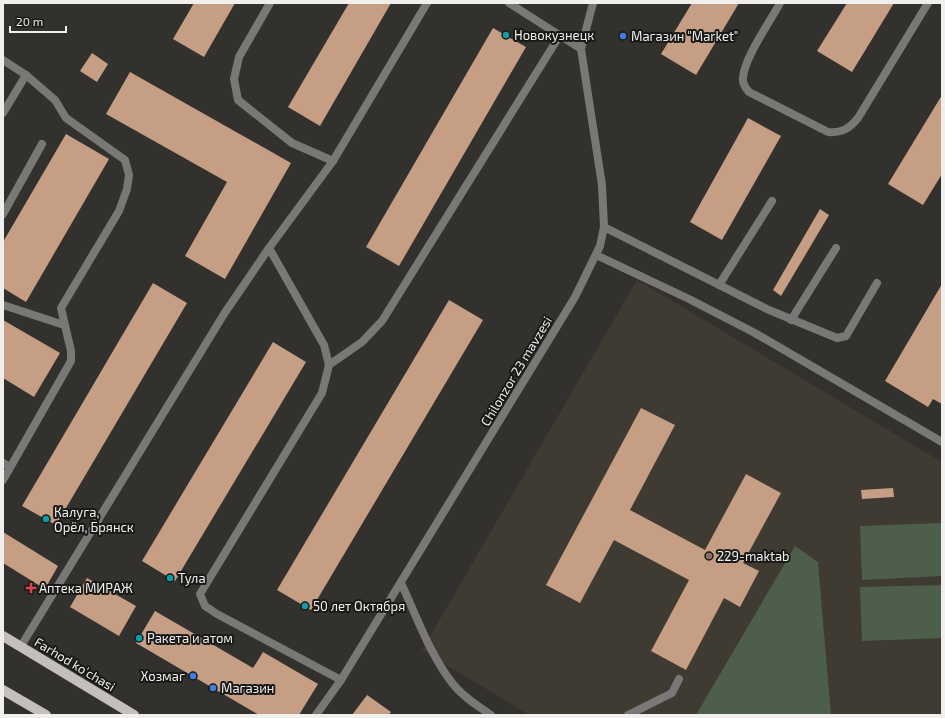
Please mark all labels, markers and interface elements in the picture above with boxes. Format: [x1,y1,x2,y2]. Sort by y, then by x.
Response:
scale bar [10,8,66,34]
text: 20 m [16,14,43,28]
place label: Новокузнецк [514,27,594,43]
place label: Магазин "Market" [631,28,738,44]
marker: Новокузнецк [501,30,511,40]
marker: Магазин "Market" [618,31,628,41]
street label: Chilonzor 23 mavzesi [477,313,555,429]
place label: Калуга, Орёл, Брянск [54,504,134,535]
marker: Калуга, Орёл, Брянск [41,514,51,524]
place label: 229-maktab [717,548,790,564]
marker: 229-maktab [704,551,714,561]
place label: Тула [178,570,206,586]
marker: Тула [165,573,175,583]
place label: Аптека МИРАЖ [39,580,133,596]
marker: Аптека МИРАЖ [26,583,36,593]
place label: 50 лет Октября [313,598,405,614]
marker: 50 лет Октября [300,601,310,611]
place label: Ракета и атом [147,630,233,646]
marker: Ракета и атом [134,633,144,643]
street label: Farhod ko'chasi [32,634,118,694]
place label: Хозмаг [140,668,185,684]
marker: Хозмаг [188,671,198,681]
place label: Магазин [221,680,274,696]
marker: Магазин [208,683,218,693]

